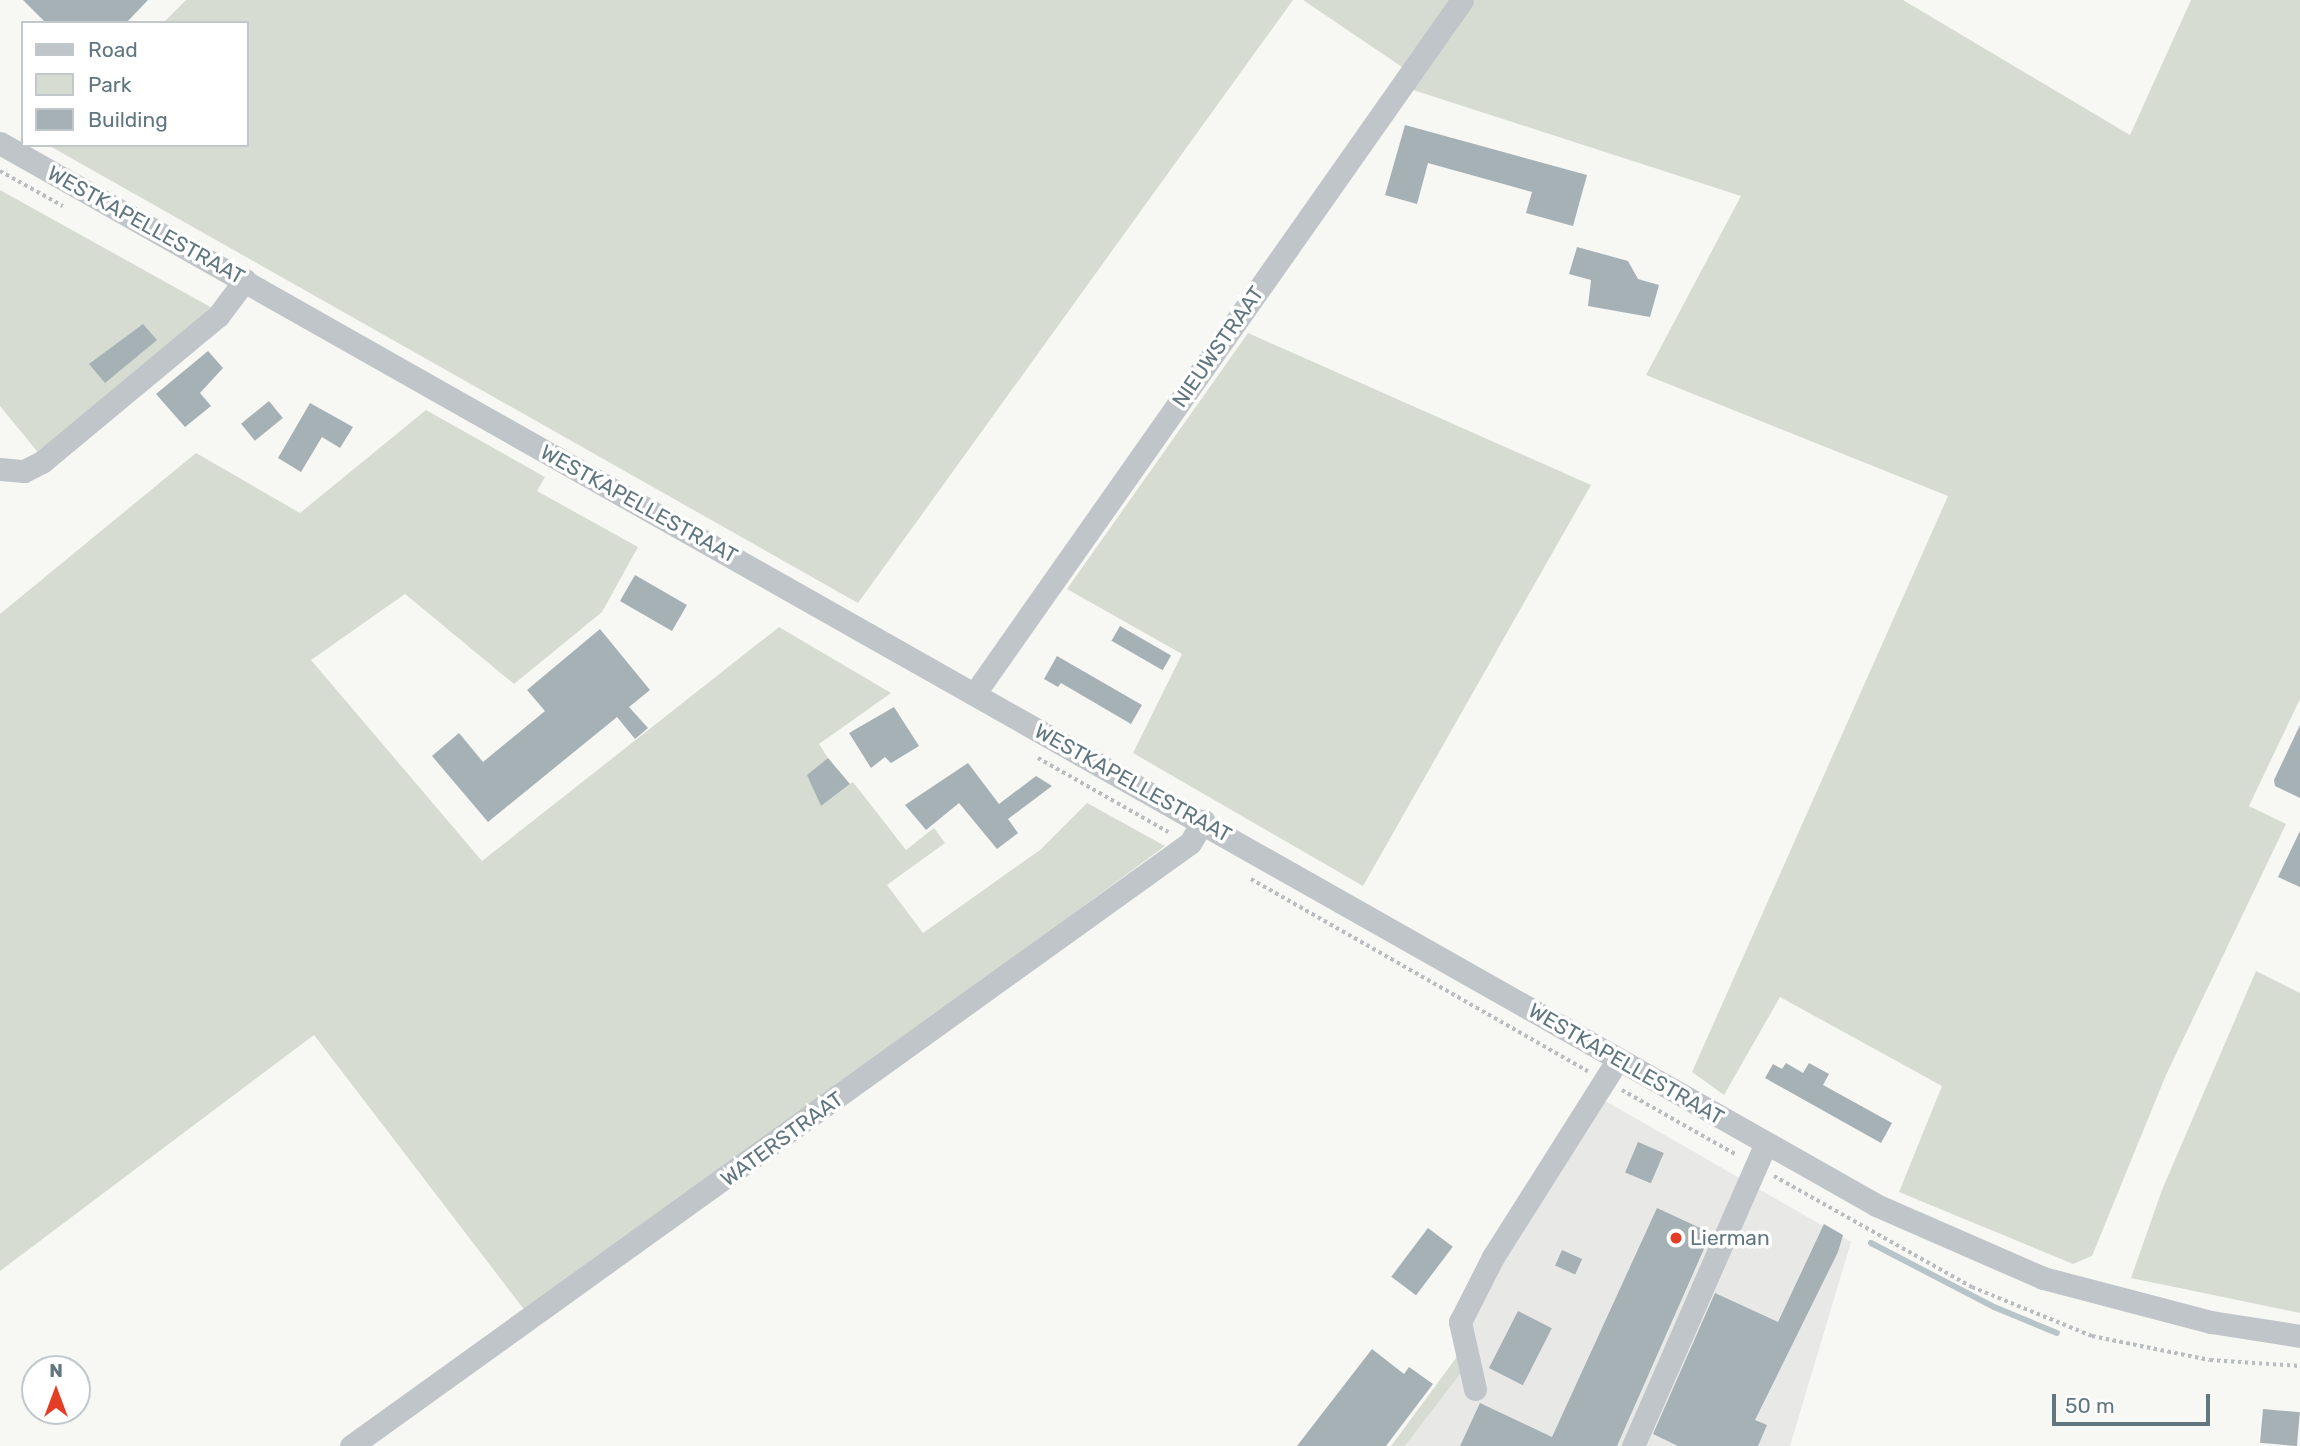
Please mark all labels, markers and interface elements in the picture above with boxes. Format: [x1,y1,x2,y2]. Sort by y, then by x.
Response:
legend [21,21,248,147]
text: Road [88,37,138,62]
text: Park [88,72,132,97]
text: Building [88,107,168,132]
street label: WESTKAPELLESTRAAT [43,160,249,290]
street label: NIEUWSTRAAT [1167,282,1269,412]
street label: WESTKAPELLESTRAAT [536,439,742,569]
street label: WESTKAPELLESTRAAT [1030,718,1236,848]
street label: WESTKAPELLESTRAAT [1524,998,1728,1130]
street label: WATERSTRAAT [716,1086,848,1192]
place label: Lierman [1690,1225,1770,1251]
marker: Lierman [1668,1230,1684,1246]
north arrow [21,1355,91,1425]
text: N [49,1359,63,1382]
scale bar [2055,1380,2212,1424]
text: 50 m [2065,1393,2115,1418]

